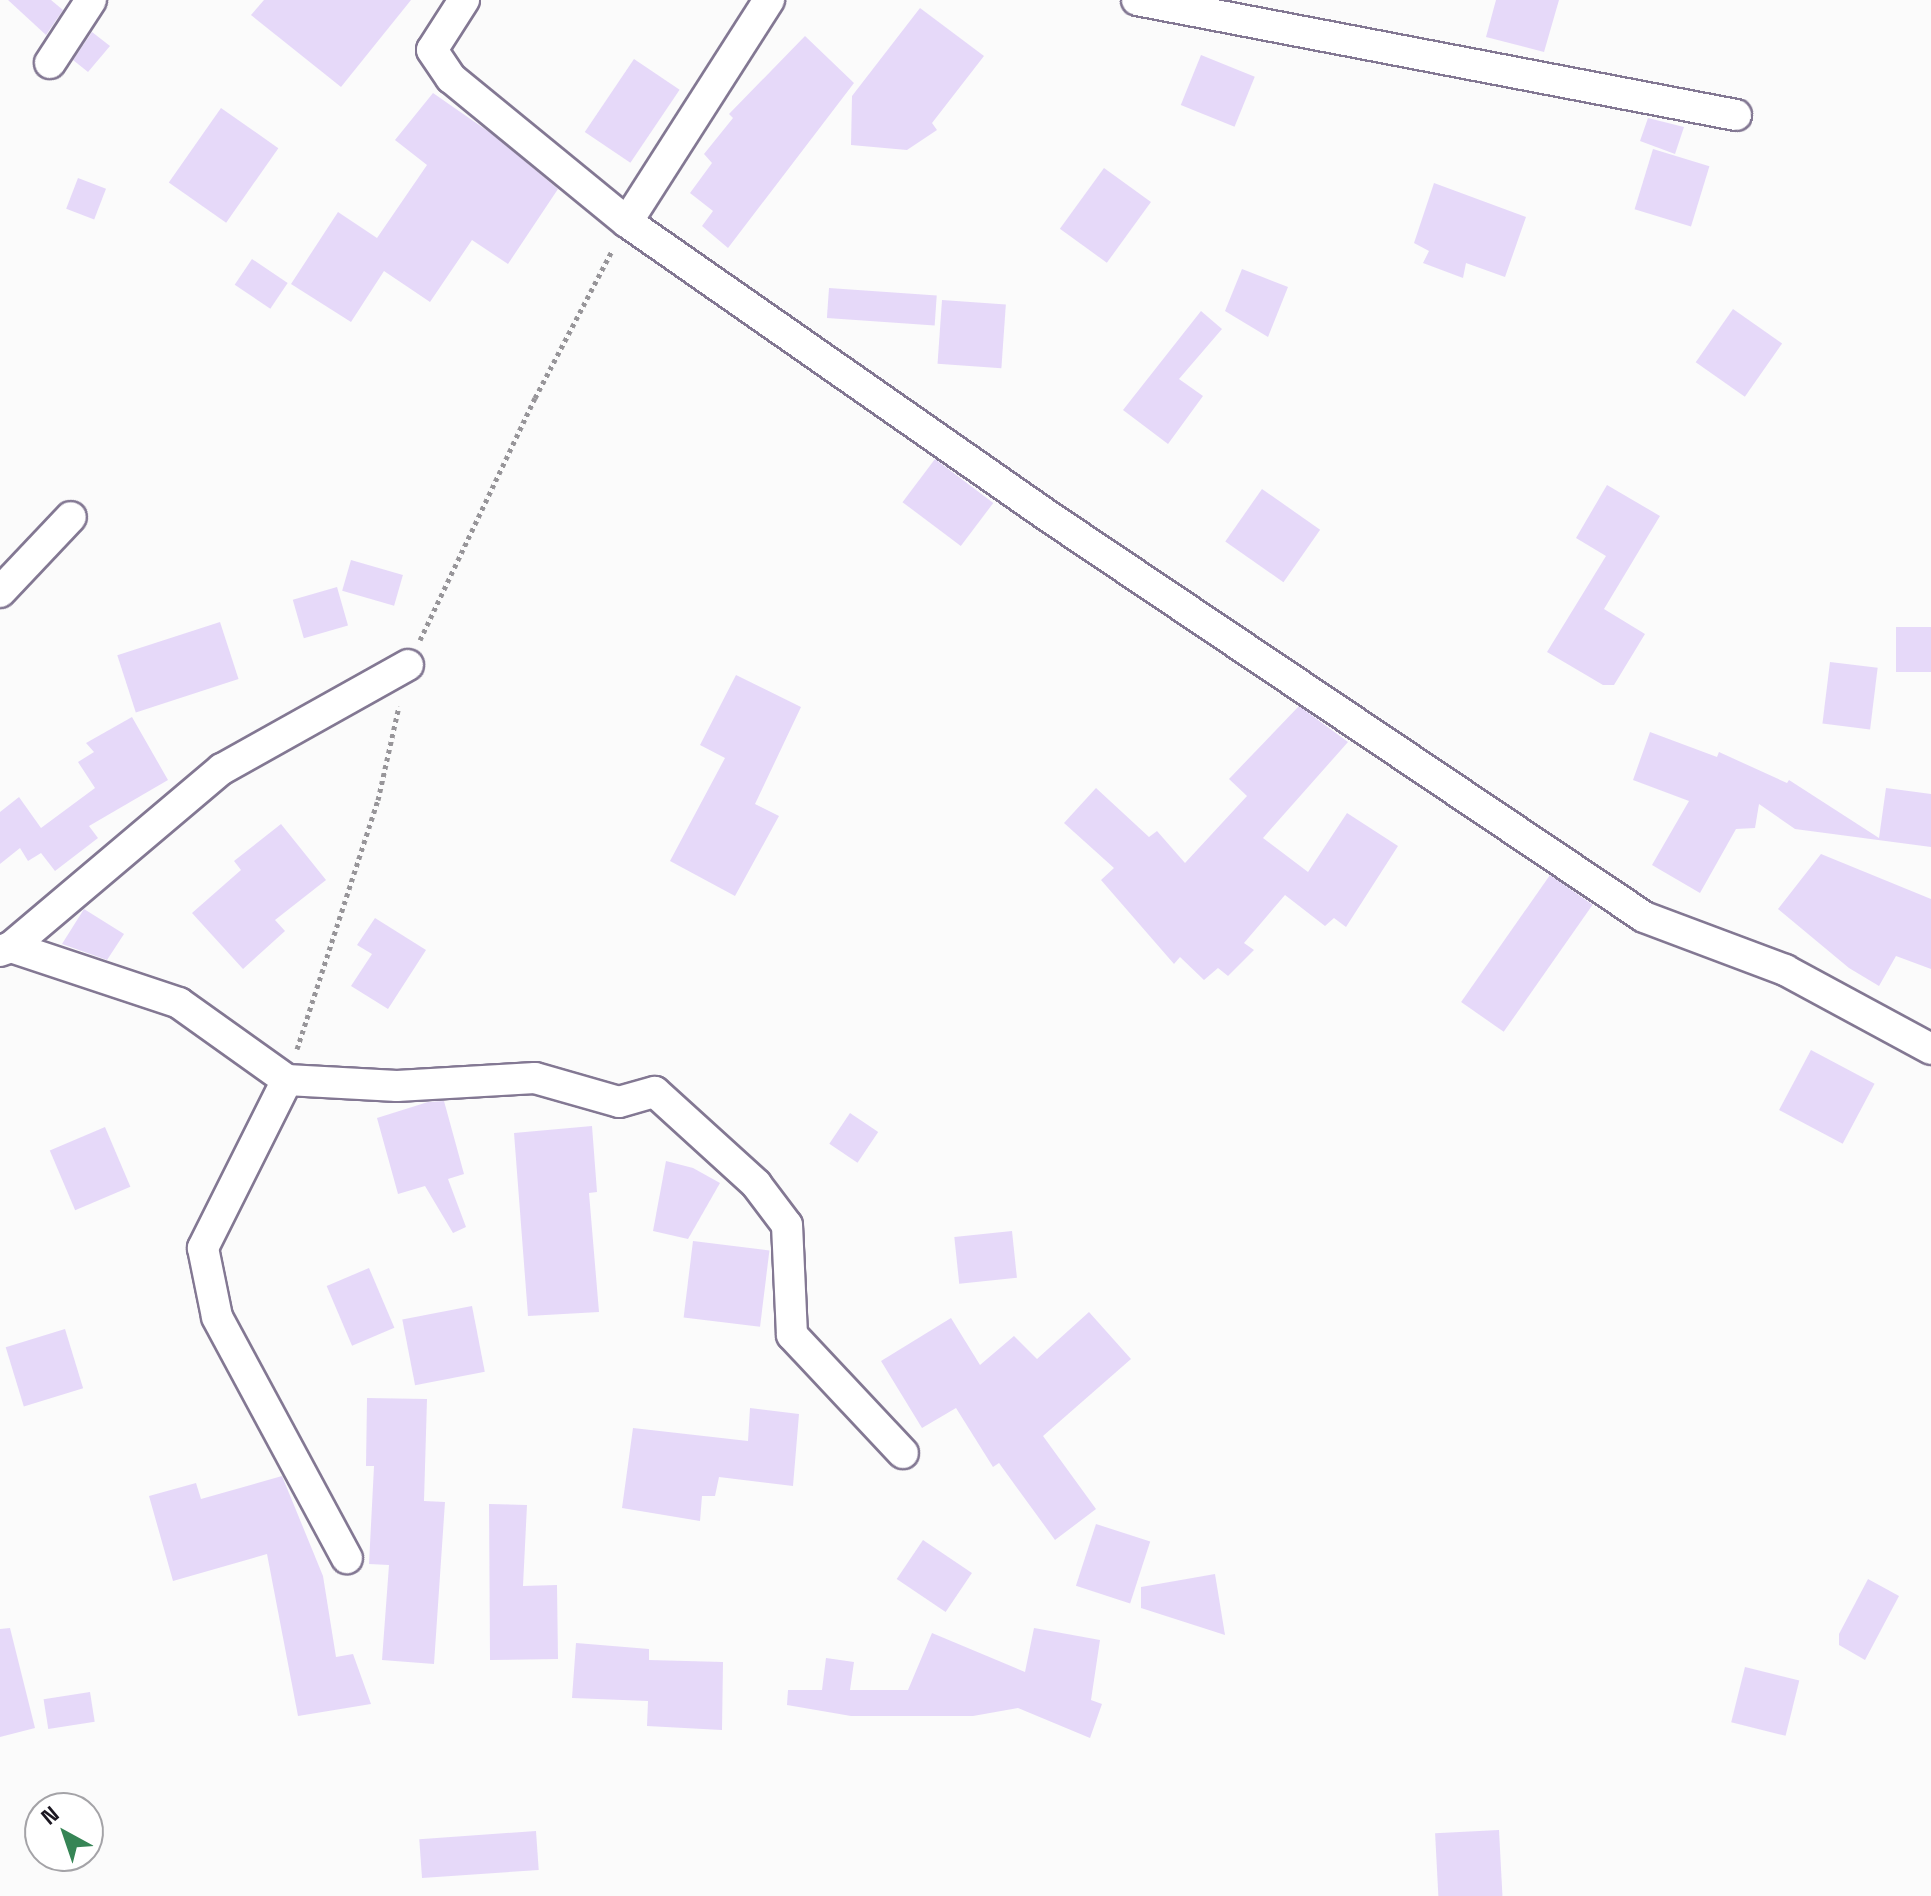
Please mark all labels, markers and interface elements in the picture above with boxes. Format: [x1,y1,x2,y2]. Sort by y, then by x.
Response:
north arrow [24,1792,104,1872]
text: N [35,1800,65,1831]

